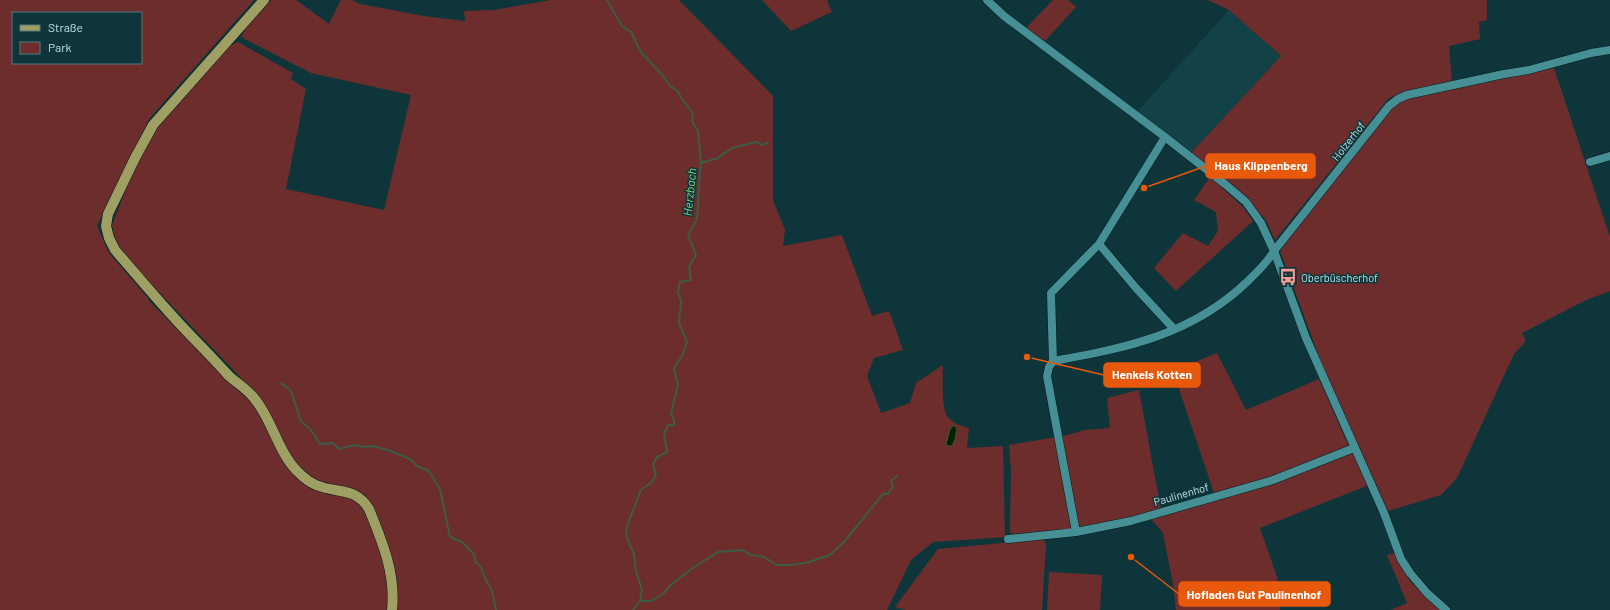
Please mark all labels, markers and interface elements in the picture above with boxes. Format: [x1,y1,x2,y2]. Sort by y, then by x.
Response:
legend [12,12,142,64]
text: Straße [48,20,83,34]
text: Park [48,40,72,54]
street label: Holzerhof [1329,119,1367,163]
callout: Haus Klippenberg [1206,154,1315,178]
text: Haus Klippenberg [1214,158,1308,172]
water label: Herzbach [680,167,698,217]
bus stop icon: Oberbüscherhof [1278,267,1298,287]
place label: Oberbüscherhof [1301,271,1378,284]
callout: Henkels Kotten [1104,363,1200,387]
text: Henkels Kotten [1112,367,1192,381]
street label: Paulinenhof [1152,480,1210,508]
callout: Hofladen Gut Paulinenhof [1179,582,1330,606]
text: Hofladen Gut Paulinenhof [1187,587,1322,601]

